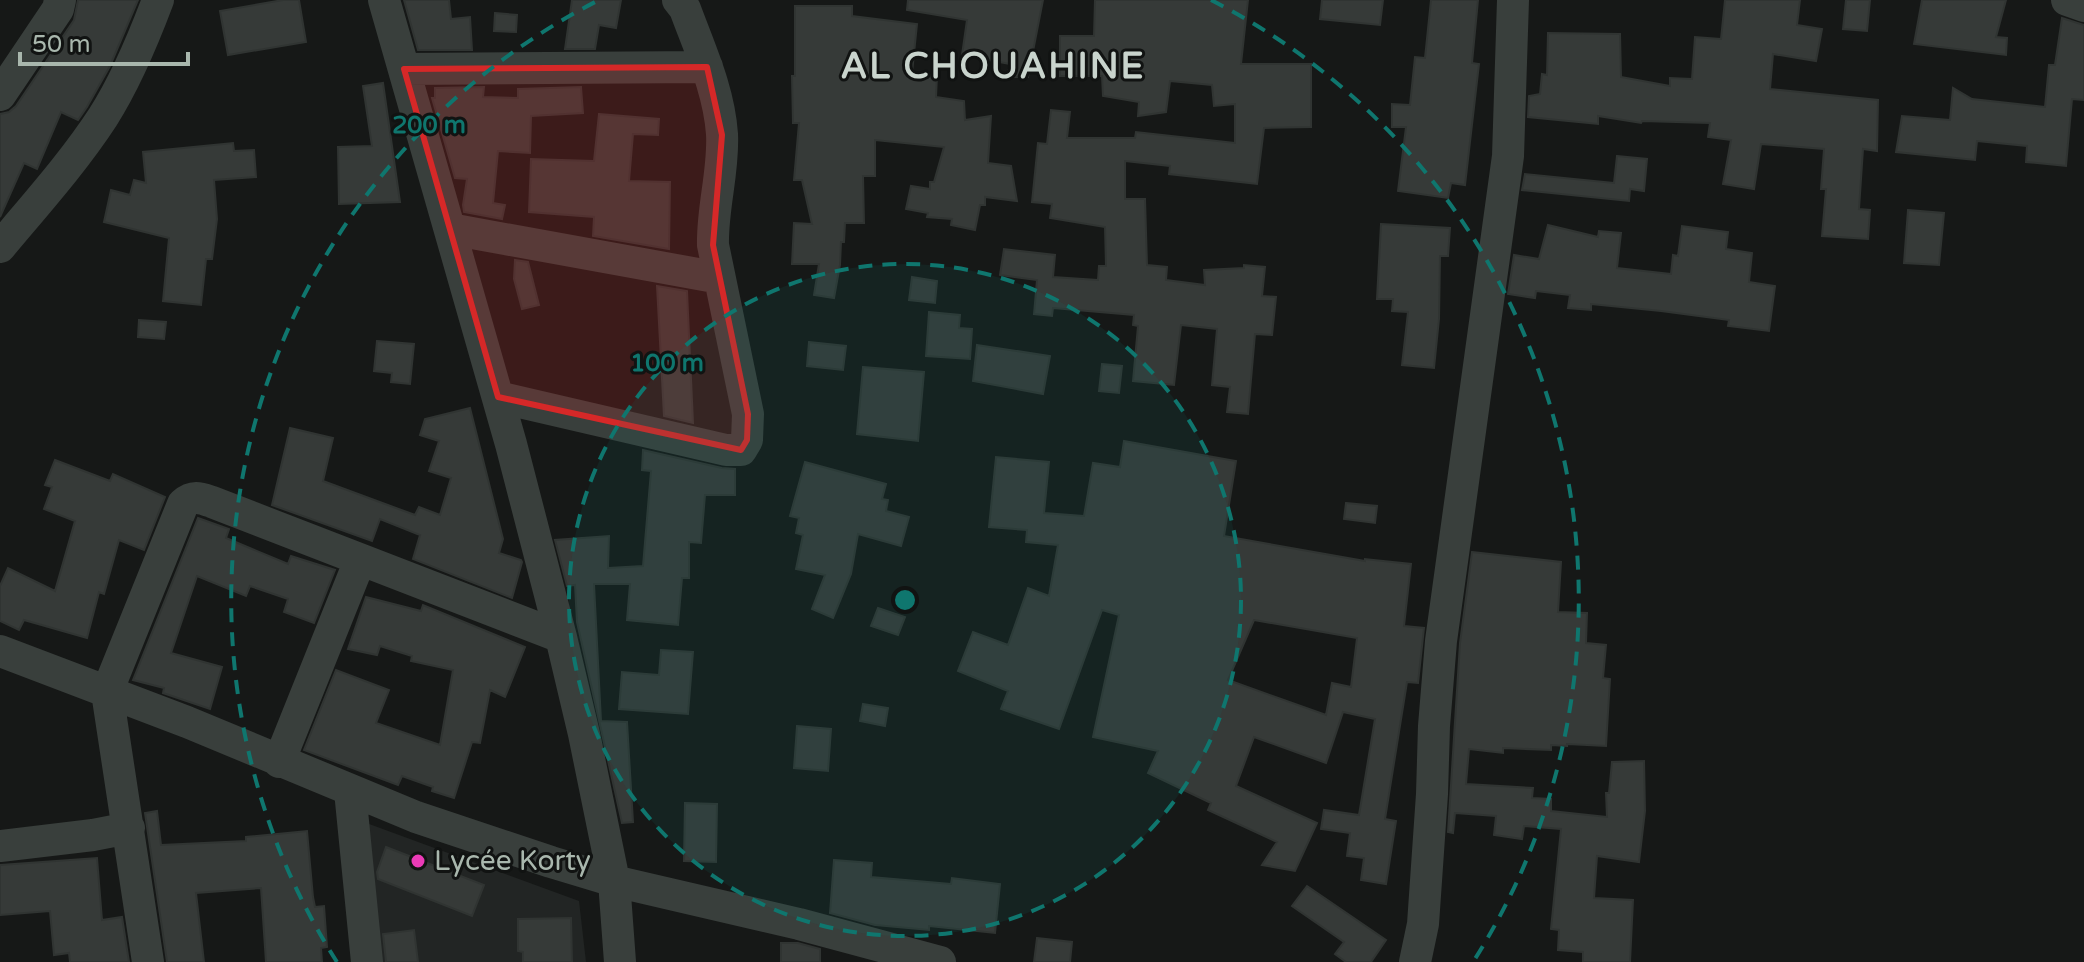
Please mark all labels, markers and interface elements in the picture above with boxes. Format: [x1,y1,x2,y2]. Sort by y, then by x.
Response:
scale bar [20,16,188,66]
text: 50 m [32,30,90,59]
district label: AL CHOUAHINE [840,45,1146,88]
text: 200 m [392,111,466,140]
text: 100 m [630,349,704,378]
centre of rings [891,586,919,614]
place label: Lycée Korty [434,844,591,878]
marker: Lycée Korty [409,852,427,870]

